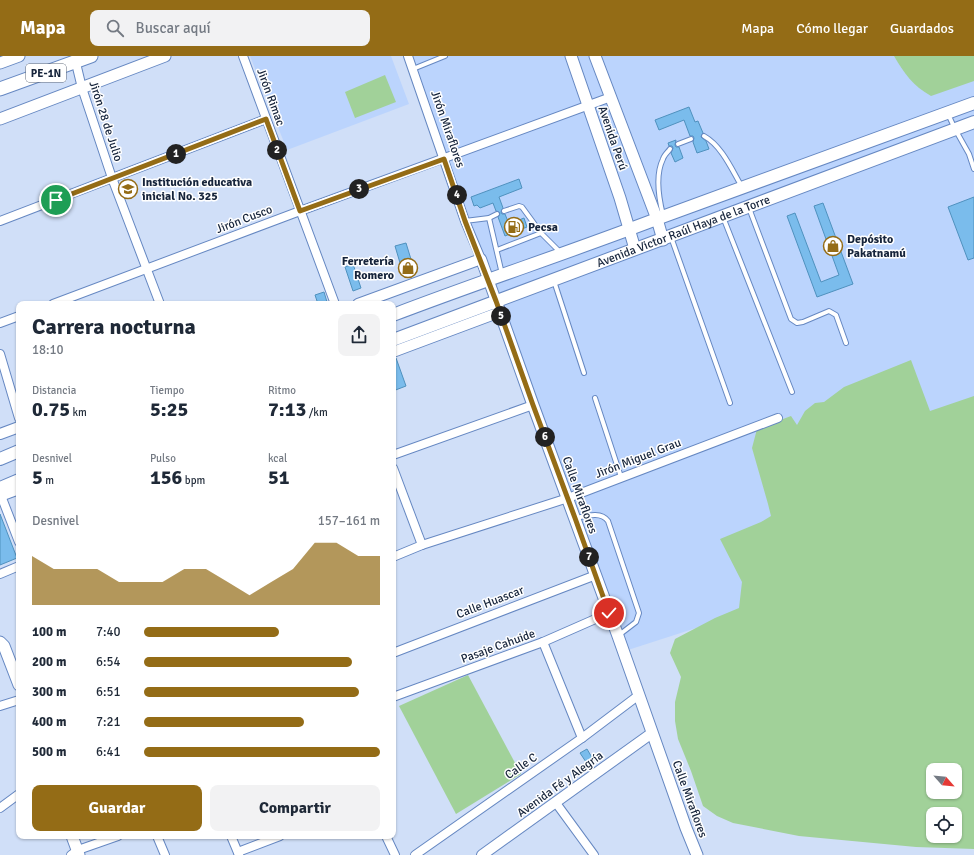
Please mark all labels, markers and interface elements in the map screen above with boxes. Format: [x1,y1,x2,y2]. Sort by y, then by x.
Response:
search box [90,10,370,46]
text: Mapa [20,16,66,40]
icon: search [104,17,126,39]
text: Buscar aquí [136,19,211,37]
text: Mapa [741,20,774,37]
text: Cómo llegar [796,20,868,37]
text: Guardados [890,20,954,37]
road number: PE-1N [26,64,66,82]
street label: Jirón Rimac [253,66,288,128]
street label: Jirón 28 de Julio [85,79,126,163]
street label: Jirón Miraflores [427,89,468,170]
street label: Avenida Perú [595,104,630,172]
pin: 2 [267,140,287,160]
text: 2 [274,143,280,156]
pin: 1 [166,144,186,164]
text: 1 [173,147,179,160]
place label: Institución educativa inicial No. 325 [142,175,252,204]
school or university icon: Institución educativa inicial No. 325 [117,178,139,200]
pin: 3 [349,179,369,199]
text: 3 [356,182,362,195]
pin [39,183,73,217]
pin: 4 [447,185,467,205]
text: 4 [454,188,460,201]
icon: arrive [45,189,67,211]
street label: Avenida Victor Raúl Haya de la Torre [595,192,772,271]
street label: Jirón Cusco [214,202,274,237]
fuel station icon: Pecsa [503,216,525,238]
place label: Pecsa [528,220,558,235]
place label: Depósito Pakatnamú [847,232,906,261]
shop icon: Depósito Pakatnamú [822,235,844,257]
place label: Ferretería Romero [342,254,394,283]
shop icon: Ferretería Romero [397,257,419,279]
pin: 5 [491,306,511,326]
text: 5 [498,309,504,322]
text: Carrera nocturna [32,313,196,340]
button: share [338,314,380,356]
text: 18:10 [32,342,64,358]
text: Distancia [32,384,76,397]
text: Tiempo [150,384,184,397]
text: Ritmo [268,384,296,397]
text: 0.75 [32,397,70,422]
text: 5:25 [150,397,188,422]
text: 7:13 [268,397,306,422]
text: km [70,406,87,419]
text: /km [306,406,328,419]
pin: 6 [535,427,555,447]
text: 6 [542,430,548,443]
street label: Jirón Miguel Grau [593,435,683,482]
text: Desnivel [32,452,72,465]
text: Pulso [150,452,176,465]
text: kcal [268,452,287,465]
street label: Calle Miraflores [559,455,600,536]
text: 5 [32,465,43,490]
text: 156 [150,465,182,490]
text: 51 [268,465,290,490]
text: m [43,474,54,487]
text: bpm [182,474,205,487]
text: Desnivel [32,513,79,529]
text: 157–161 m [318,513,380,529]
pin: 7 [579,547,599,567]
text: 7 [586,550,592,563]
street label: Calle Huascar [454,583,526,622]
pin [592,596,626,630]
icon: check [598,602,620,624]
text: 100 m [32,624,66,640]
text: 7:40 [96,624,121,640]
street label: Pasaje Cahuide [459,626,537,667]
text: 200 m [32,654,66,670]
text: 6:54 [96,654,121,670]
text: 300 m [32,684,66,700]
text: 6:51 [96,684,121,700]
text: 400 m [32,714,66,730]
text: 7:21 [96,714,121,730]
text: 500 m [32,744,66,760]
text: 6:41 [96,744,121,760]
street label: Avenida Fé y Alegría [514,748,606,821]
street label: Calle C [502,750,540,783]
street label: Calle Miraflores [669,759,710,840]
north arrow [926,763,962,799]
map controls [926,763,962,843]
button: Guardar [32,785,202,831]
button: Compartir [210,785,380,831]
button: locate [926,807,962,843]

